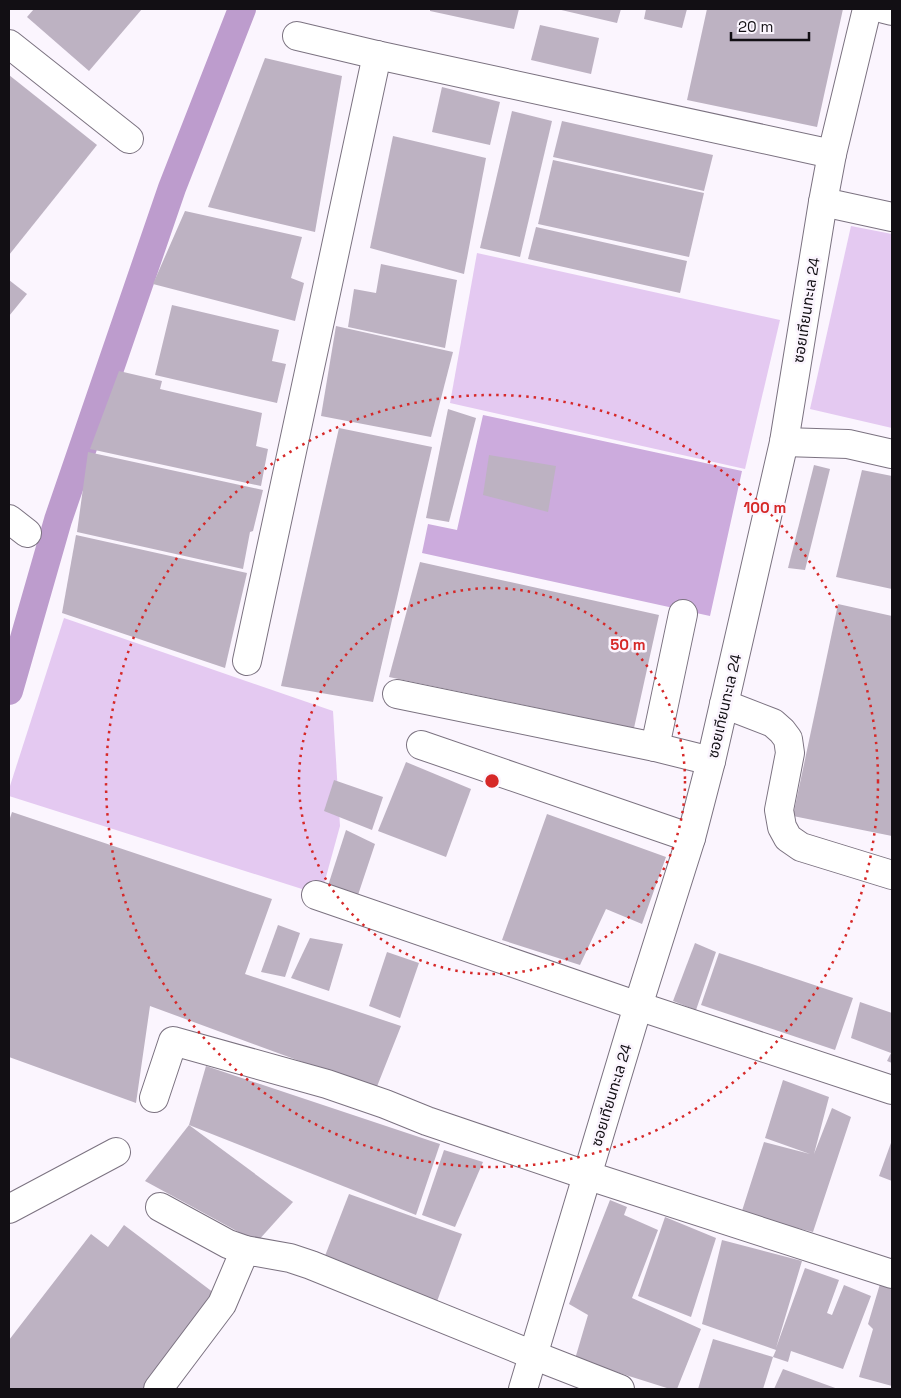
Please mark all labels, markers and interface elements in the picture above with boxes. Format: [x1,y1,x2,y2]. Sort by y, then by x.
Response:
scale bar [731,10,808,42]
text: 20 m [738,17,773,36]
street label: ซอยเทียนทะเล 24 [788,256,824,364]
text: 100 m [744,498,786,517]
text: 50 m [610,635,646,654]
street label: ซอยเทียนทะเล 24 [703,652,745,760]
centre of rings [483,772,501,790]
street label: ซอยเทียนทะเล 24 [586,1041,636,1149]

